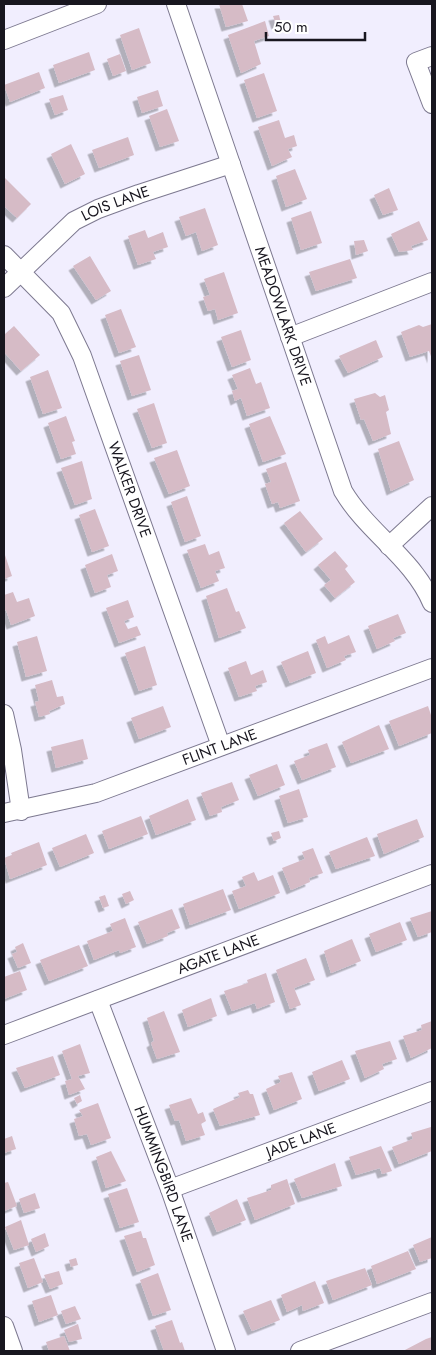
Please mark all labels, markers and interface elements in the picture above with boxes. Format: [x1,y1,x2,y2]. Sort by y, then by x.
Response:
scale bar [266,10,365,42]
text: 50 m [274,16,308,38]
street label: LOIS LANE [77,180,152,227]
street label: MEADOWLARK DRIVE [249,244,317,389]
street label: WALKER DRIVE [102,439,157,540]
street label: FLINT LANE [179,723,260,771]
street label: AGATE LANE [174,929,263,980]
street label: HUMMINGBIRD LANE [128,1103,199,1245]
street label: JADE LANE [261,1117,339,1164]

